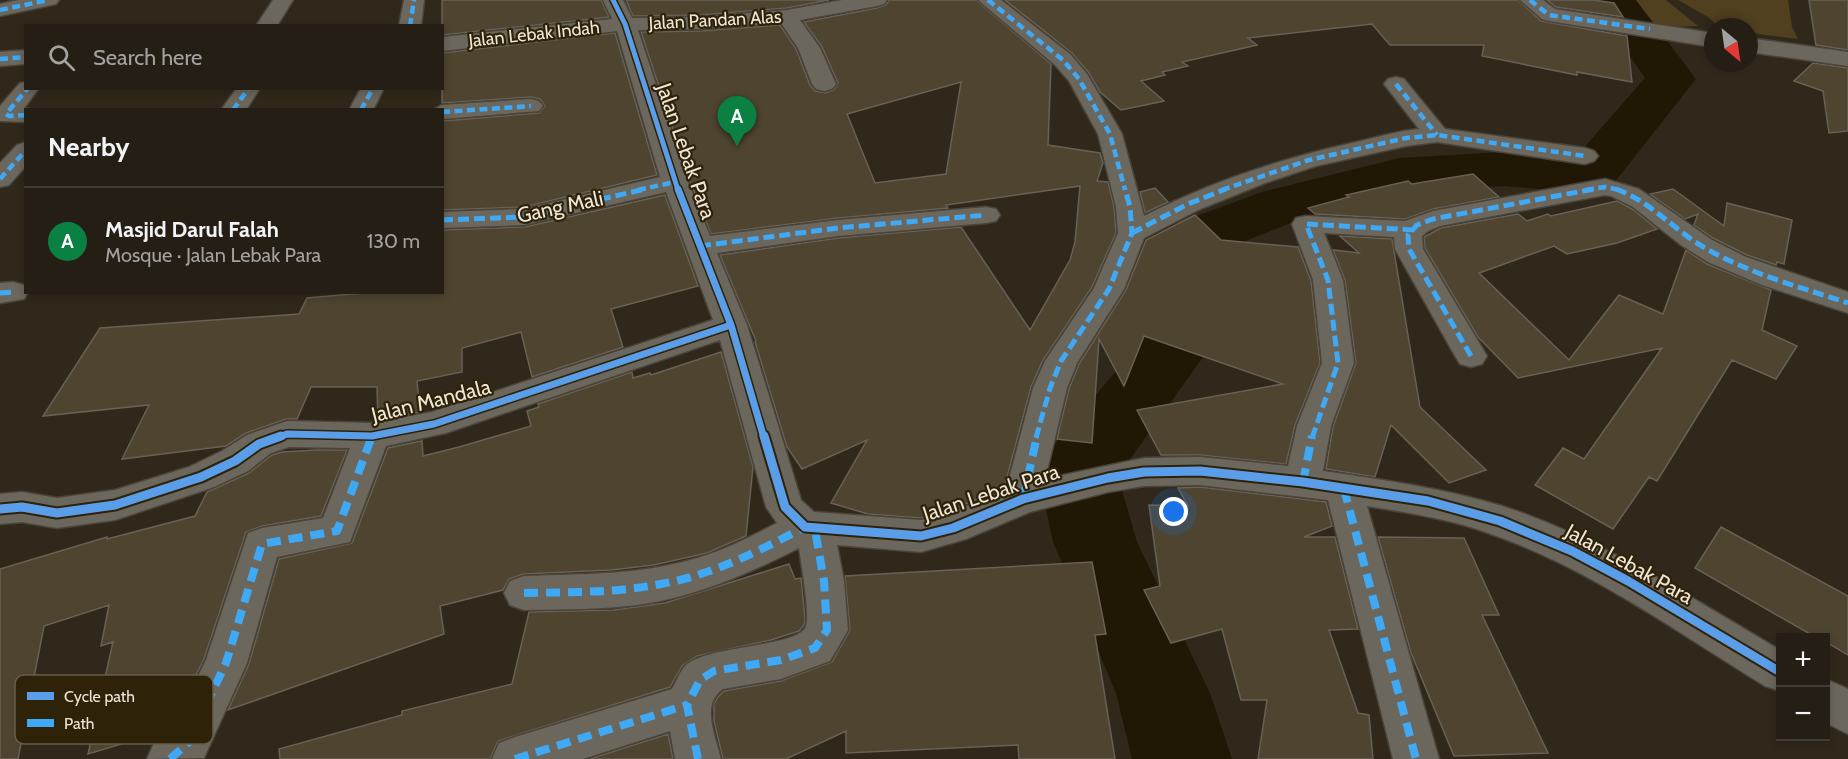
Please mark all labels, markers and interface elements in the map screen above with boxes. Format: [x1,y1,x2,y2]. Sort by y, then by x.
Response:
street label: Jalan Pandan Alas [647,6,782,35]
street label: Jalan Lebak Indah [466,16,601,52]
north arrow [1704,18,1758,72]
search box [24,24,444,90]
icon: search [45,41,78,74]
text: Search here [93,44,202,71]
street label: Jalan Lebak Para [651,79,721,222]
pin: A [718,96,756,146]
text: Nearby [48,131,129,163]
street label: Gang Mali [514,185,605,228]
text: Masjid Darul Falah [105,216,279,243]
text: A [61,229,74,253]
text: 130 m [367,229,420,253]
text: Mosque · Jalan Lebak Para [105,243,321,267]
street label: Jalan Mandala [368,374,493,428]
street label: Jalan Lebak Para [918,459,1062,527]
your location [1159,497,1188,526]
street label: Jalan Lebak Para [1560,518,1697,609]
map controls [1776,633,1830,741]
button: + [1776,633,1830,687]
legend [15,675,213,744]
text: Cycle path [64,687,135,706]
button: − [1776,687,1830,741]
text: Path [64,714,95,733]

